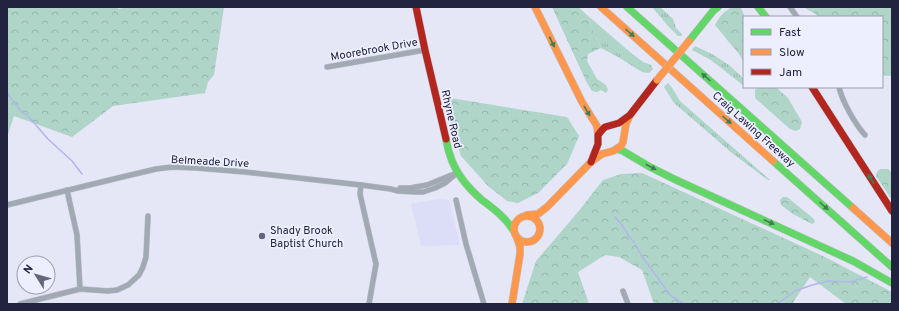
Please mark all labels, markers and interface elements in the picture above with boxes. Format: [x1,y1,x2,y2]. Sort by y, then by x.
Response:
legend [743,16,883,88]
text: Fast [779,25,801,41]
one-way arrow [625,28,635,38]
street label: Moorebrook Drive [329,35,419,65]
one-way arrow [549,36,555,48]
text: Slow [779,45,805,61]
text: Jam [779,65,802,81]
one-way arrow [701,72,711,82]
street label: Rhyne Road [437,89,465,150]
street label: Craig Lawing Freeway [709,89,798,171]
one-way arrow [584,105,591,116]
one-way arrow [722,115,732,124]
street label: Belmeade Drive [171,153,249,171]
one-way arrow [645,164,657,171]
one-way arrow [867,173,875,184]
one-way arrow [819,201,829,211]
one-way arrow [763,219,774,225]
place label: Shady Brook Baptist Church [270,224,343,251]
marker: Shady Brook Baptist Church [257,231,267,241]
north arrow [16,255,56,295]
text: N [21,262,37,277]

